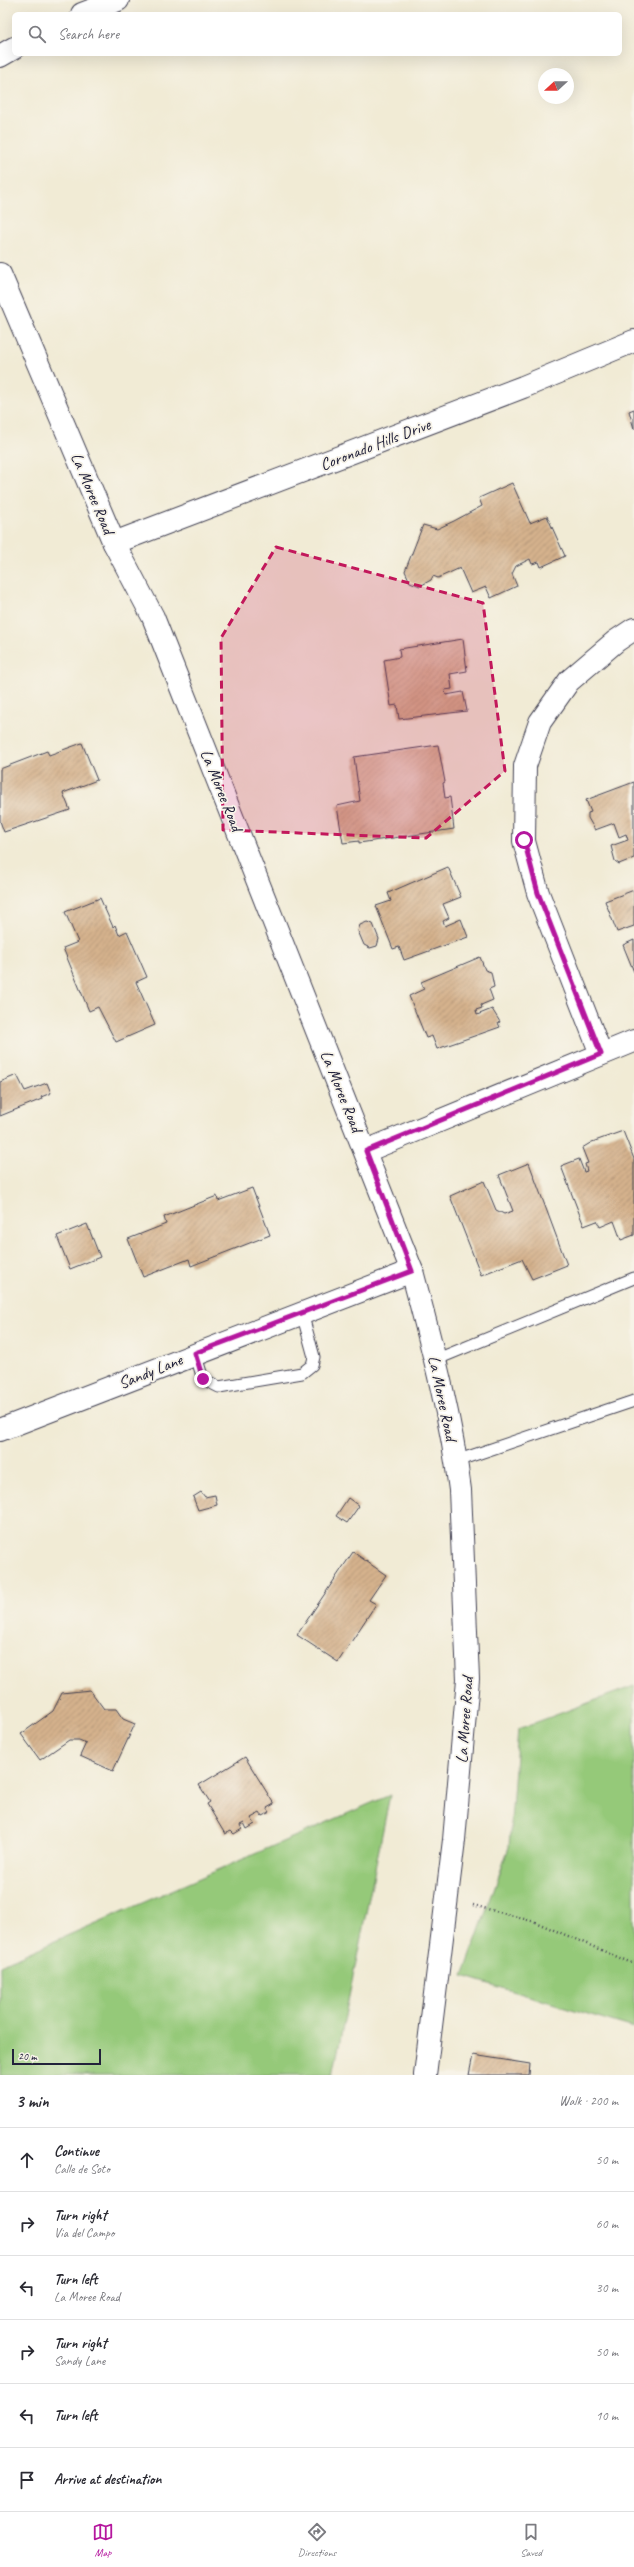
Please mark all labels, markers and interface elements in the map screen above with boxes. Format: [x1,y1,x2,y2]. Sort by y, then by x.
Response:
search box [12,12,622,56]
icon: search [26,23,48,45]
text: Search here [58,25,119,44]
north arrow [538,68,574,104]
street label: Coronado Hills Drive [317,413,435,475]
street label: La Moree Road [66,449,120,539]
street label: La Moree Road [196,746,248,836]
route start [515,831,533,849]
street label: La Moree Road [316,1047,368,1137]
street label: Sandy Lane [115,1349,187,1394]
street label: La Moree Road [423,1354,462,1445]
route end [194,1370,212,1388]
street label: La Moree Road [451,1674,478,1764]
scale bar [12,2047,101,2066]
text: 20 m [18,2049,37,2063]
text: 3 min [16,2091,49,2112]
text: Walk · 200 m [559,2093,618,2109]
text: Continue [54,2142,99,2161]
icon: ahead [16,2149,38,2171]
text: 50 m [596,2152,618,2168]
text: Calle de Soto [54,2161,110,2177]
text: Turn right [54,2206,107,2225]
icon: right [16,2213,38,2235]
text: 60 m [596,2216,618,2232]
text: Via del Campo [54,2225,114,2241]
text: Turn left [54,2270,97,2289]
icon: left [16,2277,38,2299]
text: 30 m [596,2280,618,2296]
text: La Moree Road [54,2289,120,2305]
text: Turn right [54,2334,107,2353]
icon: right [16,2341,38,2363]
text: 50 m [596,2344,618,2360]
text: Sandy Lane [54,2353,105,2369]
icon: left [16,2405,38,2427]
text: Turn left [54,2406,97,2425]
text: 10 m [596,2408,618,2424]
icon: arrive [16,2469,38,2491]
text: Arrive at destination [54,2470,161,2489]
tab: Map [92,2521,114,2559]
tab: Directions [298,2521,336,2559]
tab: Saved [520,2521,542,2559]

